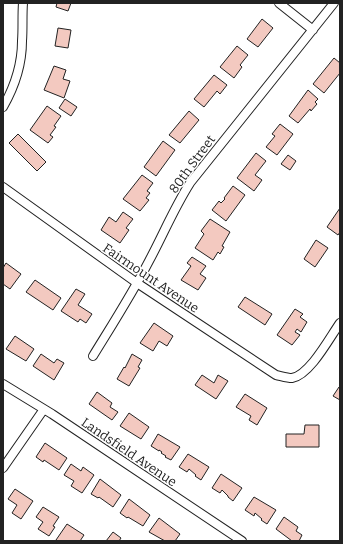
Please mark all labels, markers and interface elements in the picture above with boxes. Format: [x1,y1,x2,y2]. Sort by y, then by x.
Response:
street label: 80th Street [166,132,218,196]
street label: Fairmount Avenue [100,240,202,316]
street label: Landsfield Avenue [79,415,179,489]

